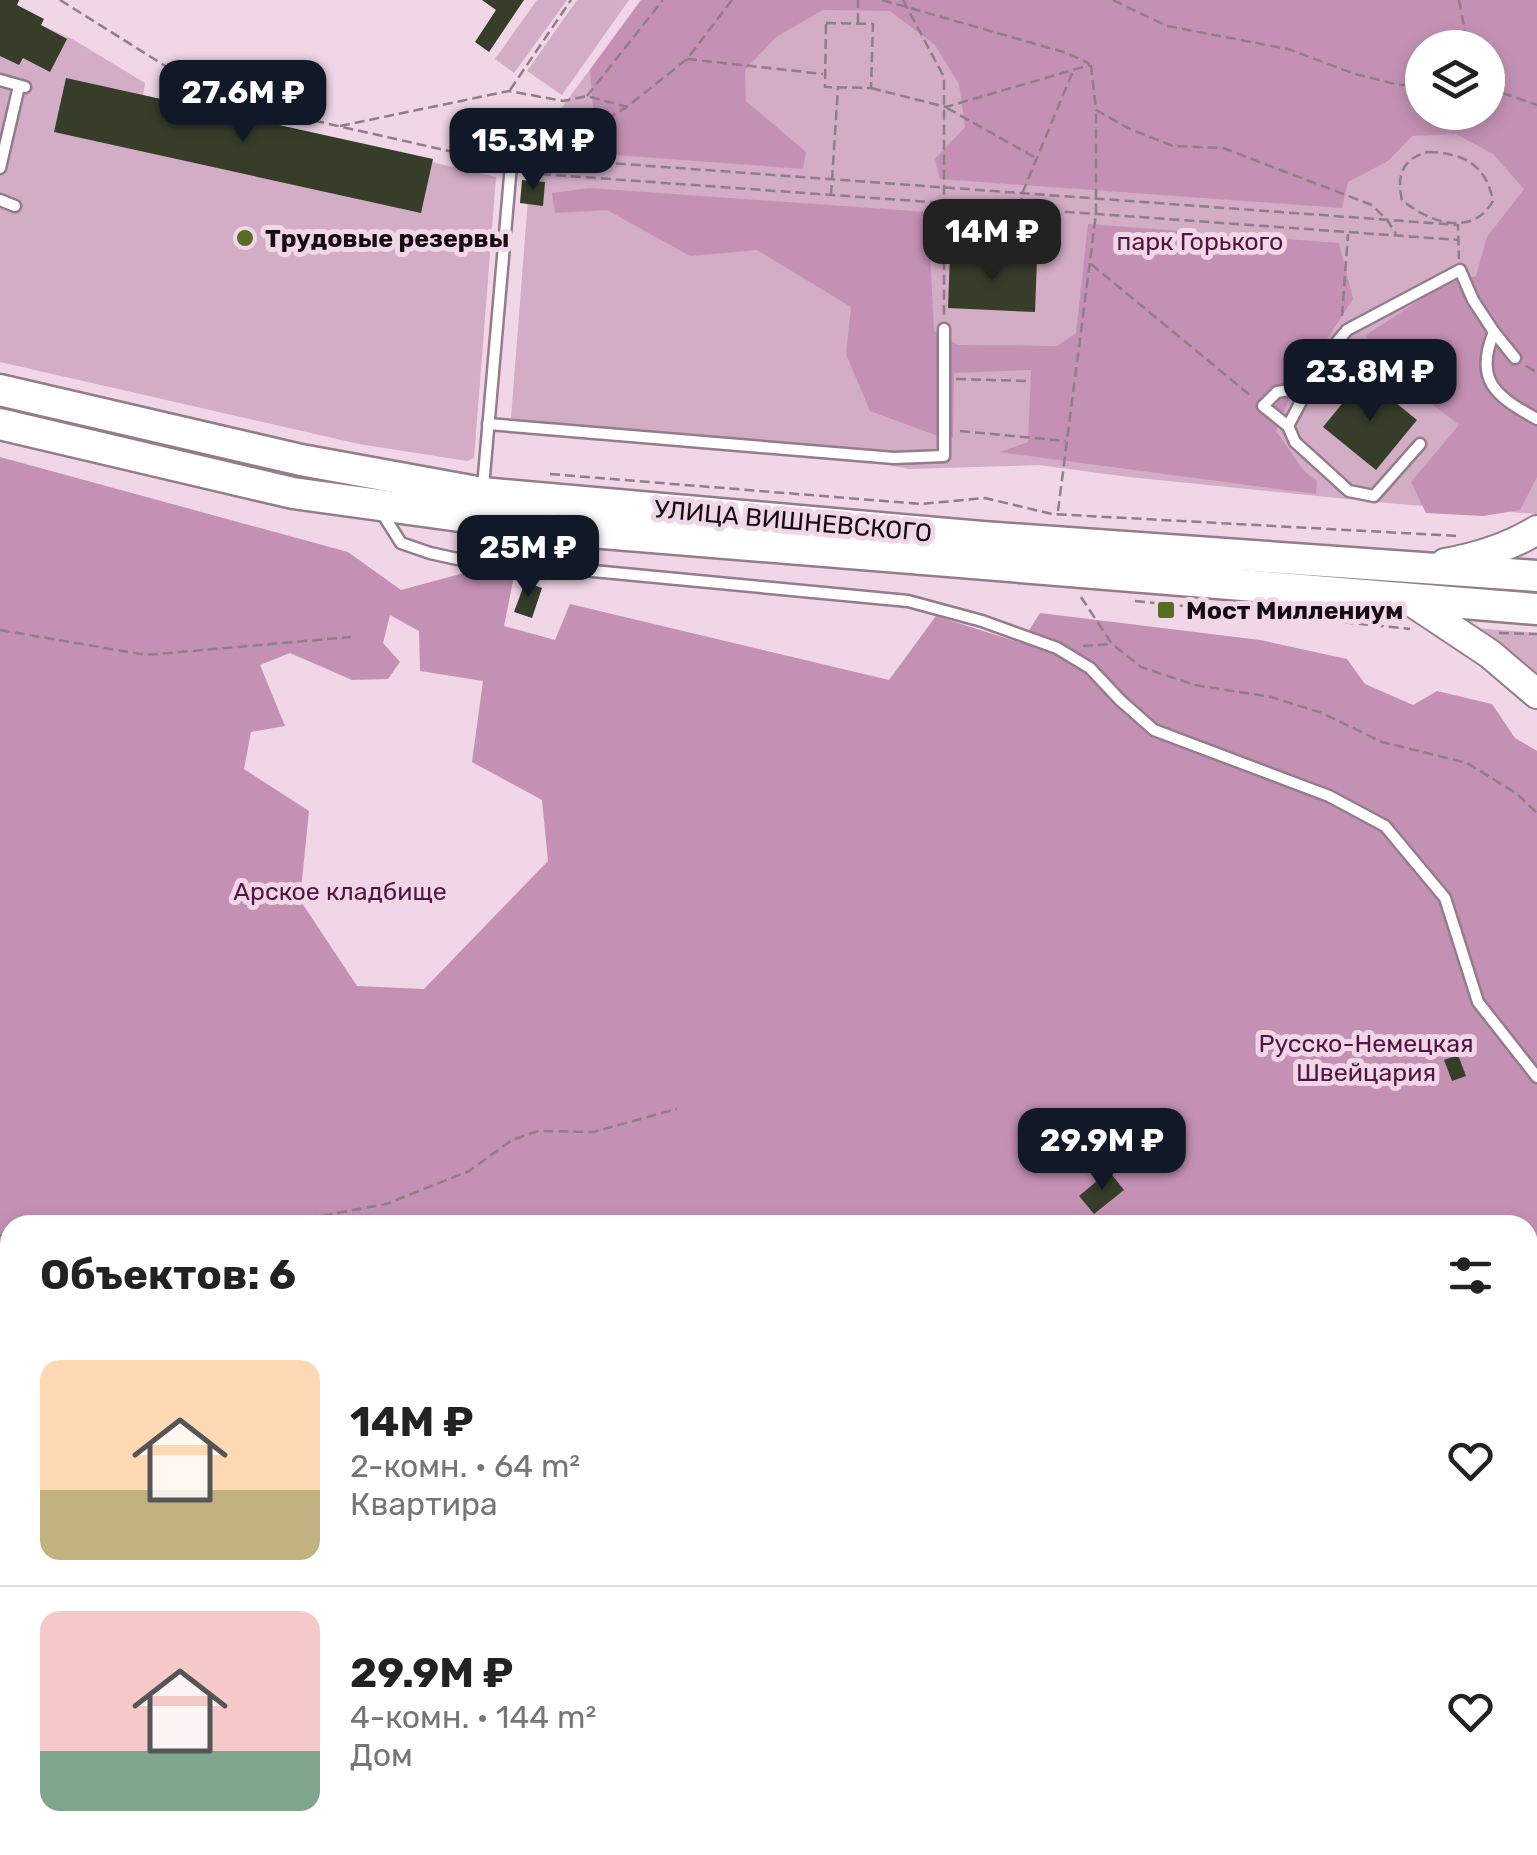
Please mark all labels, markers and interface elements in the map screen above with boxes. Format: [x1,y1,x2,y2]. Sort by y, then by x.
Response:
map controls [1405,30,1505,130]
button: layers [1405,30,1505,130]
pin: 27.6M ₽ [151,60,335,145]
text: 27.6M ₽ [181,73,305,111]
pin: 15.3M ₽ [441,108,625,193]
text: 15.3M ₽ [471,121,595,159]
pin: 14M ₽ [922,199,1062,284]
text: 14M ₽ [945,212,1039,250]
place label: Трудовые резервы [265,224,509,253]
marker: Трудовые резервы [234,227,256,249]
park label: парк Горького [1117,227,1283,256]
pin: 23.8M ₽ [1278,339,1462,424]
text: 23.8M ₽ [1306,352,1434,390]
street label: УЛИЦА ВИШНЕВСКОГО [653,494,933,548]
pin: 25M ₽ [458,515,598,600]
text: 25M ₽ [479,528,577,566]
place label: Мост Миллениум [1186,596,1403,625]
marker: Мост Миллениум [1155,599,1177,621]
park label: Арское кладбище [233,877,447,906]
park label: Русско-Немецкая Швейцария [1258,1029,1474,1087]
pin: 29.9M ₽ [1010,1108,1194,1193]
text: 29.9M ₽ [1040,1121,1164,1159]
icon: filters [1443,1248,1498,1303]
text: Объектов: 6 [40,1250,296,1300]
text: 14M ₽ [350,1397,474,1447]
icon: home [120,1400,240,1520]
icon: heart [1443,1433,1498,1488]
text: 2-комн. · 64 m² [350,1447,580,1485]
text: Квартира [350,1485,498,1523]
text: 29.9M ₽ [350,1648,513,1698]
icon: home [120,1651,240,1771]
icon: heart [1443,1684,1498,1739]
text: 4-комн. · 144 m² [350,1698,596,1736]
text: Дом [350,1736,413,1774]

